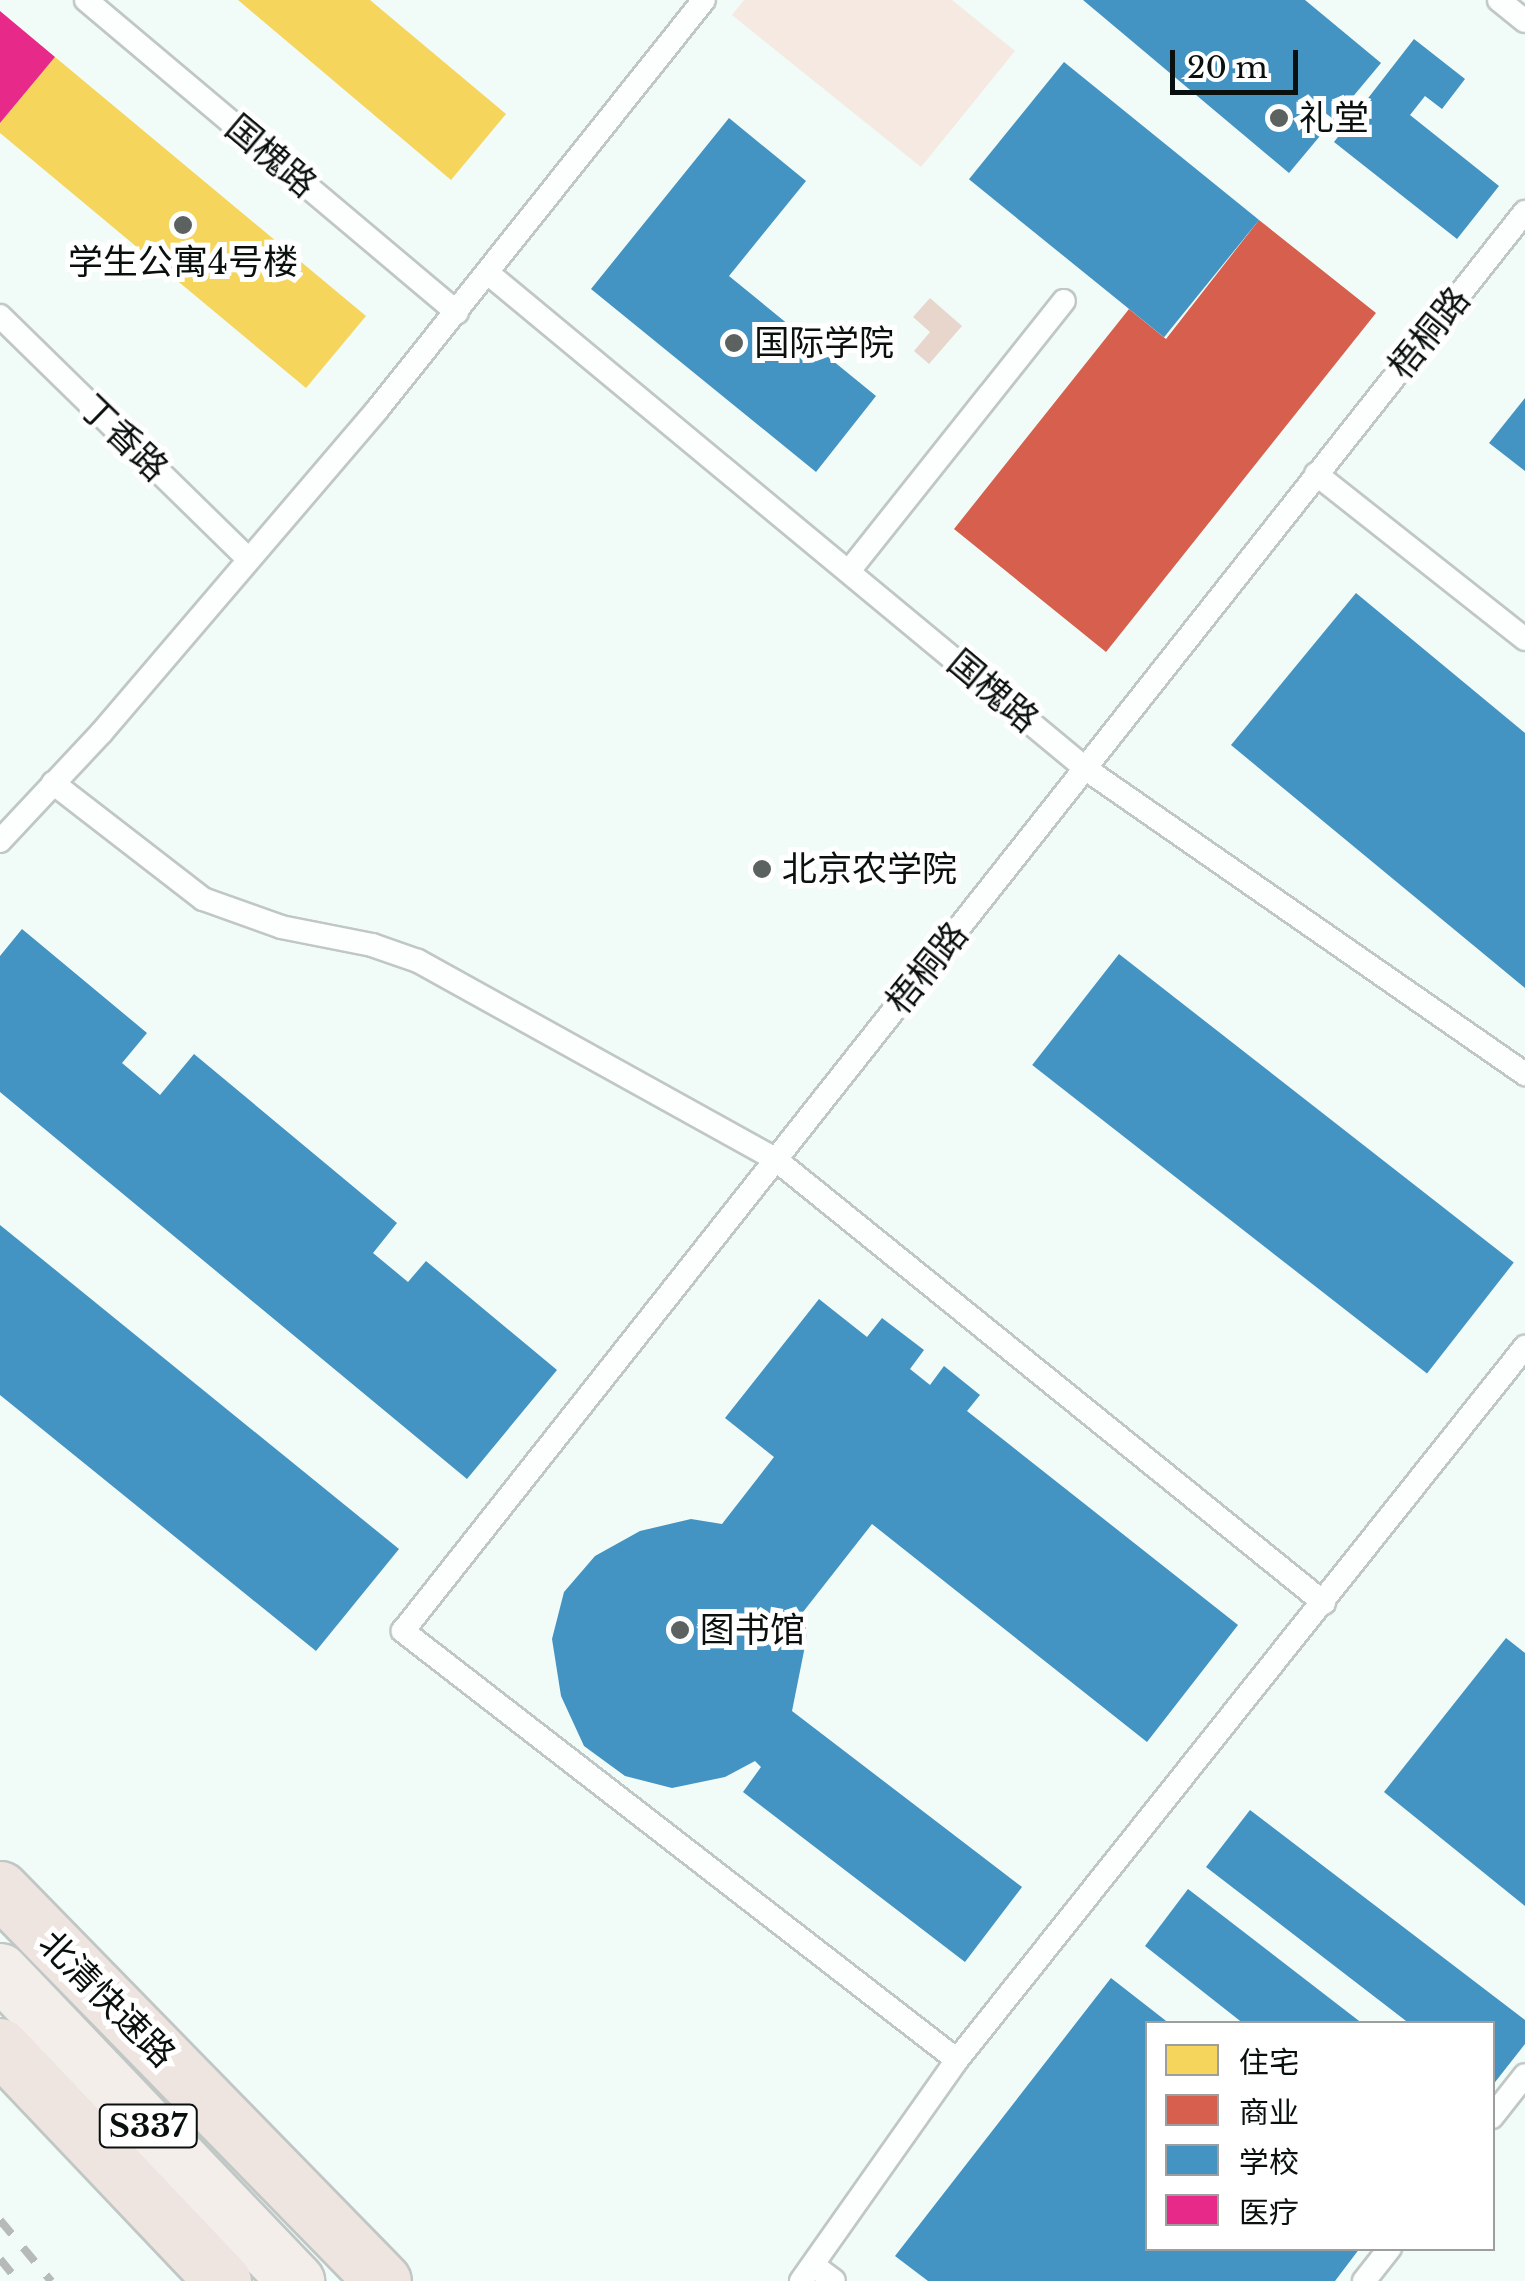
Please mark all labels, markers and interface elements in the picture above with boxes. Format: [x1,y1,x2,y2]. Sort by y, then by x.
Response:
scale bar [1175,30,1302,92]
text: 20 m [1187,49,1268,86]
place label: 礼堂 [1299,97,1369,139]
street label: 国槐路 [217,106,325,206]
marker: 礼堂 [1268,107,1290,129]
marker: 学生公寓4号楼 [172,214,194,236]
place label: 学生公寓4号楼 [68,241,298,283]
street label: 梧桐路 [1380,279,1478,387]
place label: 国际学院 [754,322,894,364]
marker: 国际学院 [723,332,745,354]
street label: 丁香路 [72,386,176,490]
street label: 国槐路 [939,641,1047,741]
place label: 北京农学院 [782,848,957,890]
marker: 北京农学院 [751,858,773,880]
street label: 梧桐路 [878,914,976,1022]
place label: 图书馆 [700,1609,805,1651]
marker: 图书馆 [669,1619,691,1641]
street label: 北清快速路 [30,1922,184,2076]
legend [1145,2021,1495,2251]
text: 住宅 [1239,2044,1299,2081]
text: 商业 [1239,2094,1299,2131]
road number: S337 [98,2099,198,2153]
text: 学校 [1239,2144,1299,2181]
text: 医疗 [1239,2194,1299,2231]

